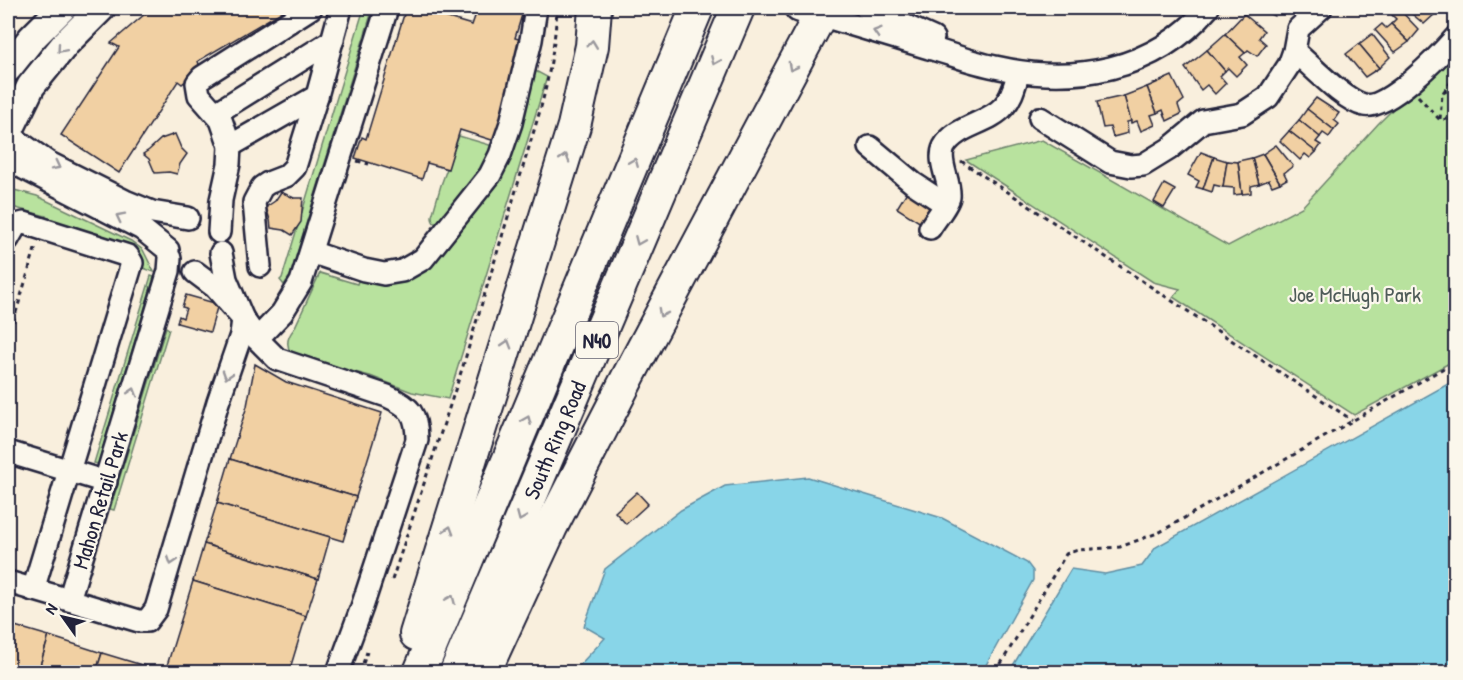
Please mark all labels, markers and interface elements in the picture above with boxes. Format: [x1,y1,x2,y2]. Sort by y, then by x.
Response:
one-way arrow [872,27,883,39]
one-way arrow [585,39,598,48]
one-way arrow [57,42,68,53]
one-way arrow [710,55,722,66]
one-way arrow [788,61,799,71]
one-way arrow [558,153,570,164]
one-way arrow [627,157,639,168]
one-way arrow [50,159,61,171]
one-way arrow [116,213,126,224]
one-way arrow [634,235,646,246]
park label: Joe McHugh Park [1289,279,1421,309]
one-way arrow [658,307,669,318]
road number: N40 [576,322,618,358]
one-way arrow [500,339,512,350]
one-way arrow [222,369,235,380]
street label: South Ring Road [516,376,593,504]
one-way arrow [126,387,138,398]
one-way arrow [520,415,532,426]
street label: Mahon Retail Park [65,428,135,572]
one-way arrow [516,511,528,522]
one-way arrow [442,525,454,536]
one-way arrow [166,555,179,566]
north arrow [33,587,93,647]
one-way arrow [444,595,456,606]
text: N [39,599,62,618]

